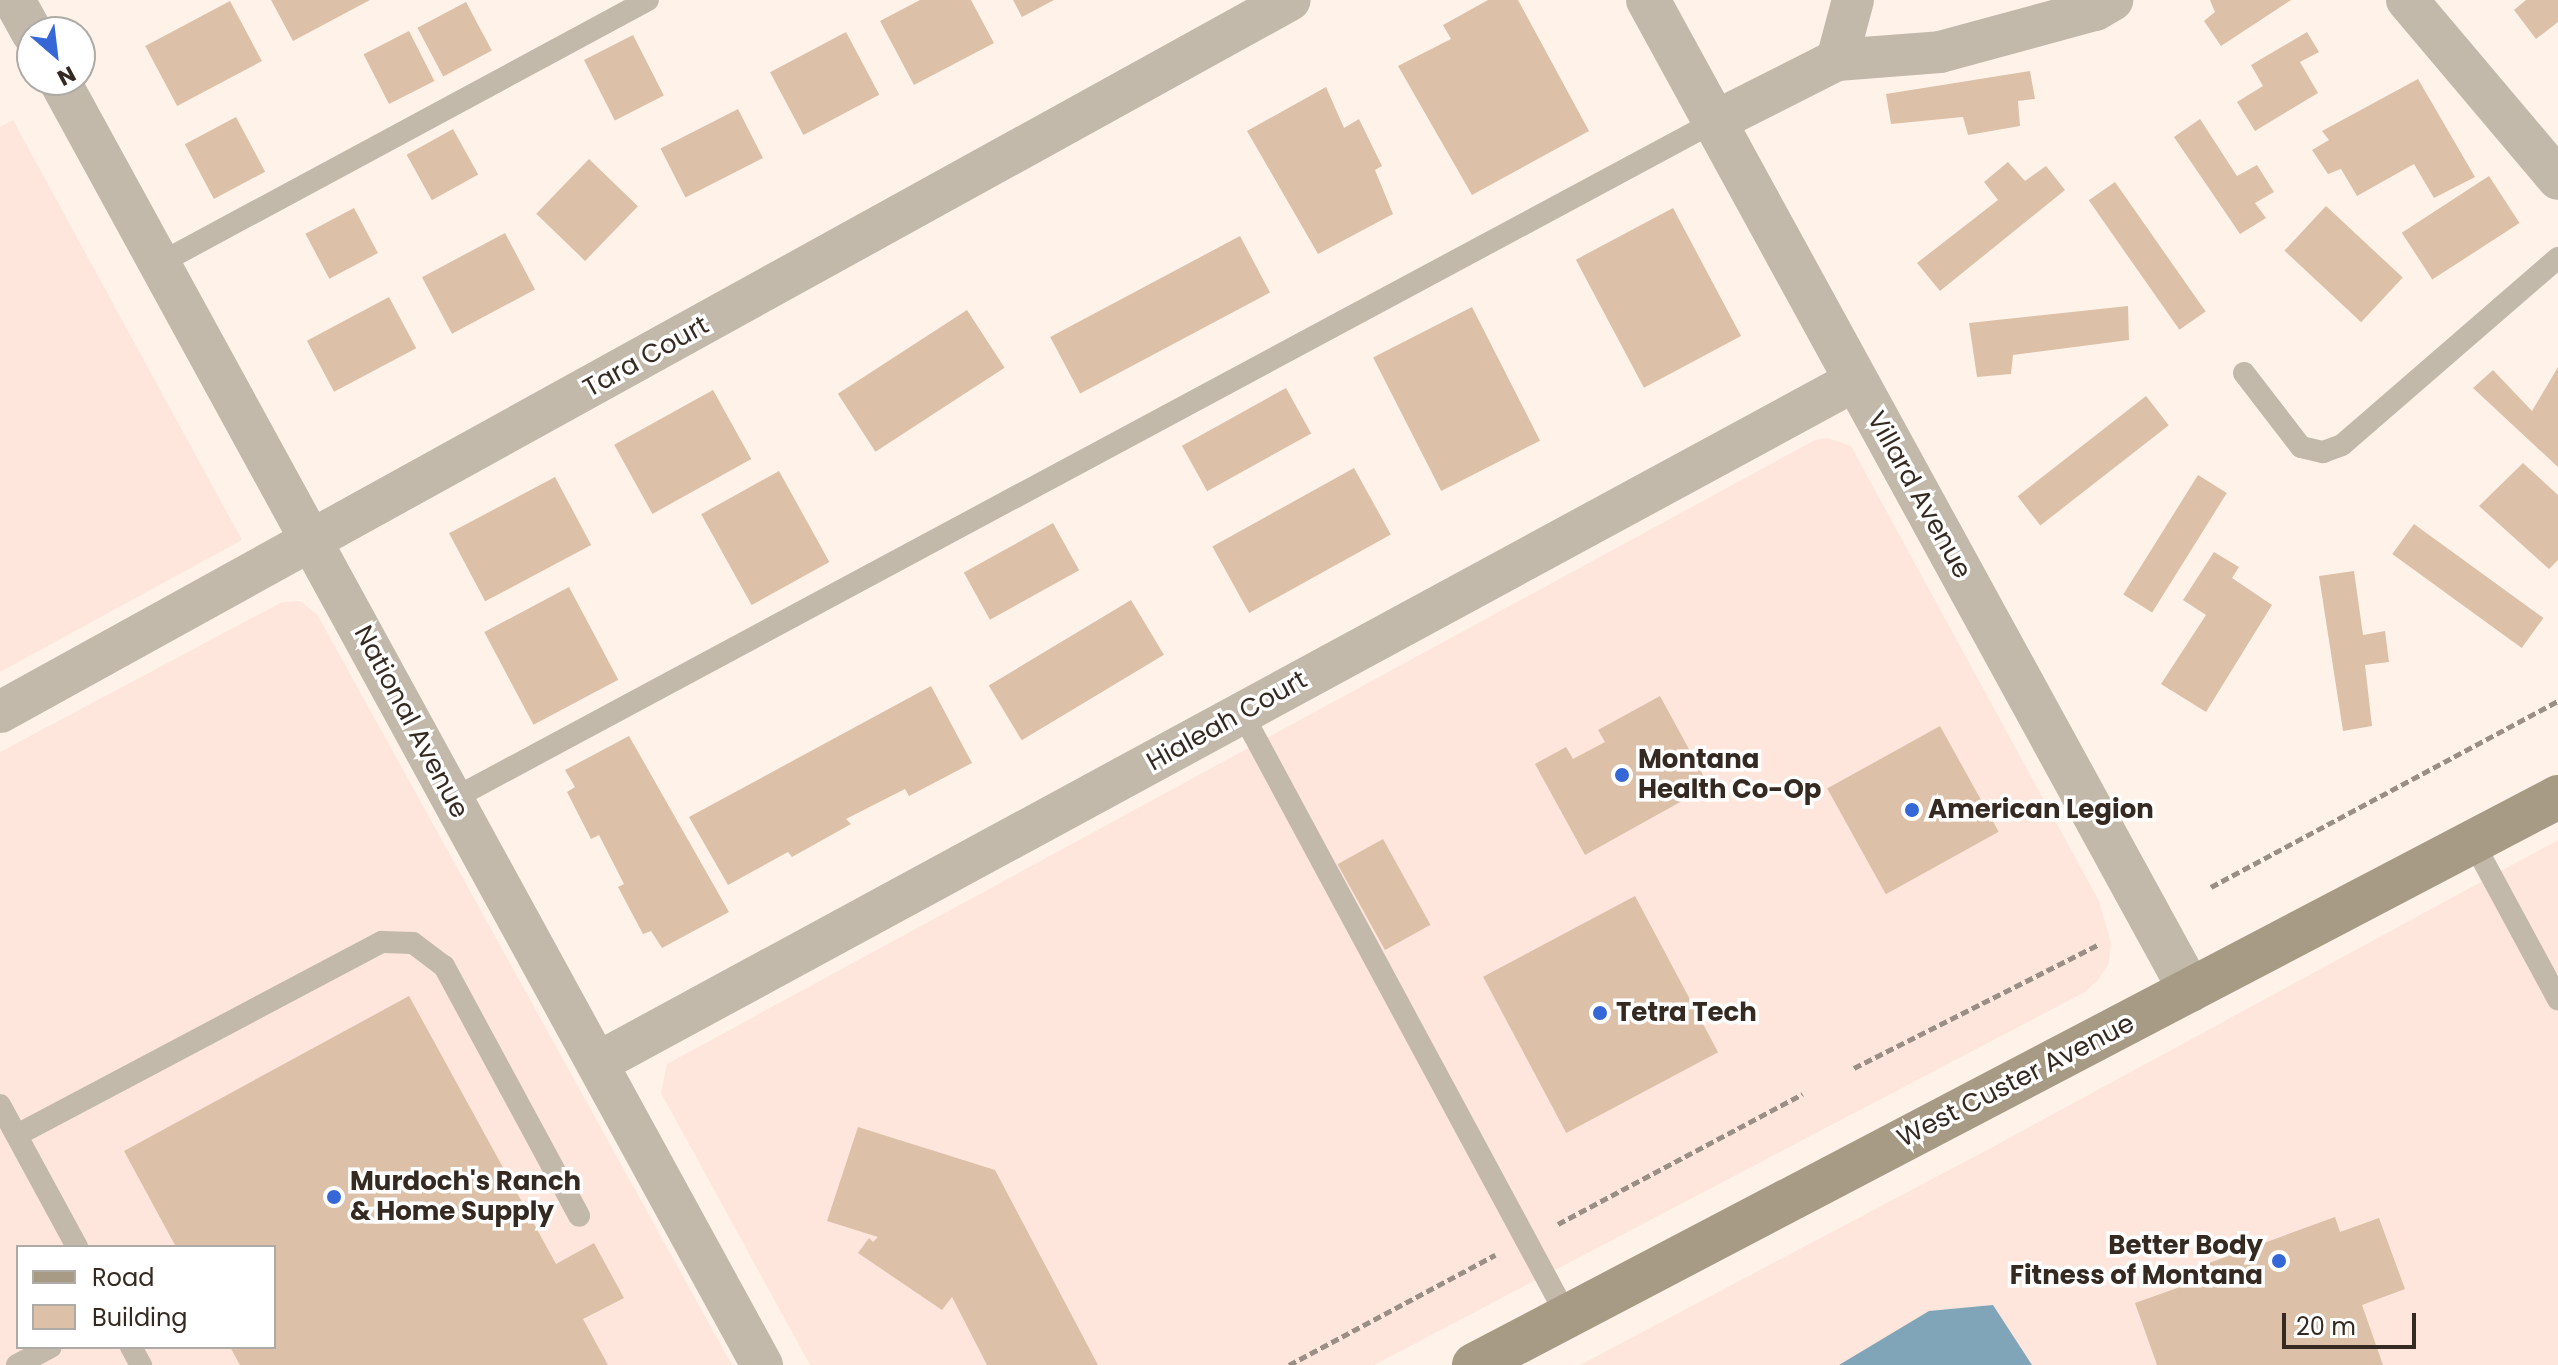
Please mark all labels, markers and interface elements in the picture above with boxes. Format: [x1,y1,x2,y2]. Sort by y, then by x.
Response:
north arrow [16,16,96,96]
text: N [52,58,81,93]
street label: Tara Court [578,310,714,404]
street label: Villard Avenue [1860,406,1978,584]
street label: National Avenue [347,620,475,824]
street label: Hialeah Court [1142,664,1312,778]
place label: Montana Health Co-Op [1638,744,1821,806]
marker: Montana Health Co-Op [1613,766,1631,784]
place label: American Legion [1928,794,2154,826]
marker: American Legion [1903,801,1921,819]
place label: Tetra Tech [1616,997,1757,1029]
marker: Tetra Tech [1591,1004,1609,1022]
street label: West Custer Avenue [1892,1008,2140,1154]
place label: Murdoch's Ranch & Home Supply [350,1166,581,1228]
marker: Murdoch's Ranch & Home Supply [325,1188,343,1206]
place label: Better Body Fitness of Montana [2010,1230,2263,1292]
legend [16,1245,276,1349]
marker: Better Body Fitness of Montana [2270,1252,2288,1270]
text: Road [92,1261,154,1294]
scale bar [2286,1297,2420,1347]
text: Building [92,1301,188,1334]
text: 20 m [2296,1310,2356,1343]

